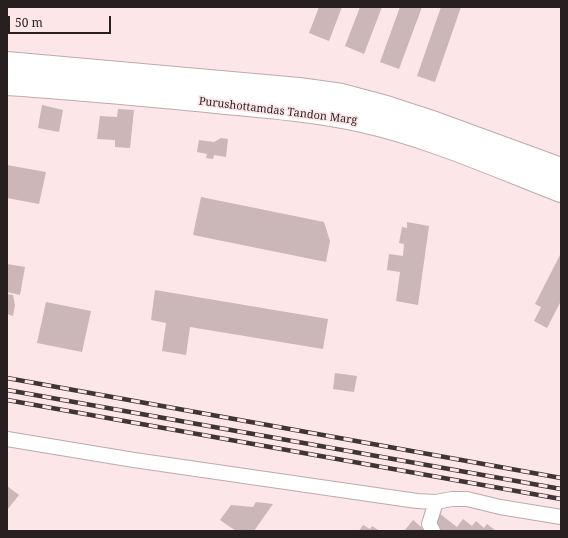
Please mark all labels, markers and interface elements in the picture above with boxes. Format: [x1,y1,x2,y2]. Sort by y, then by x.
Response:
scale bar [10,8,113,34]
text: 50 m [15,14,43,31]
street label: Purushottamdas Tandon Marg [198,95,358,127]

